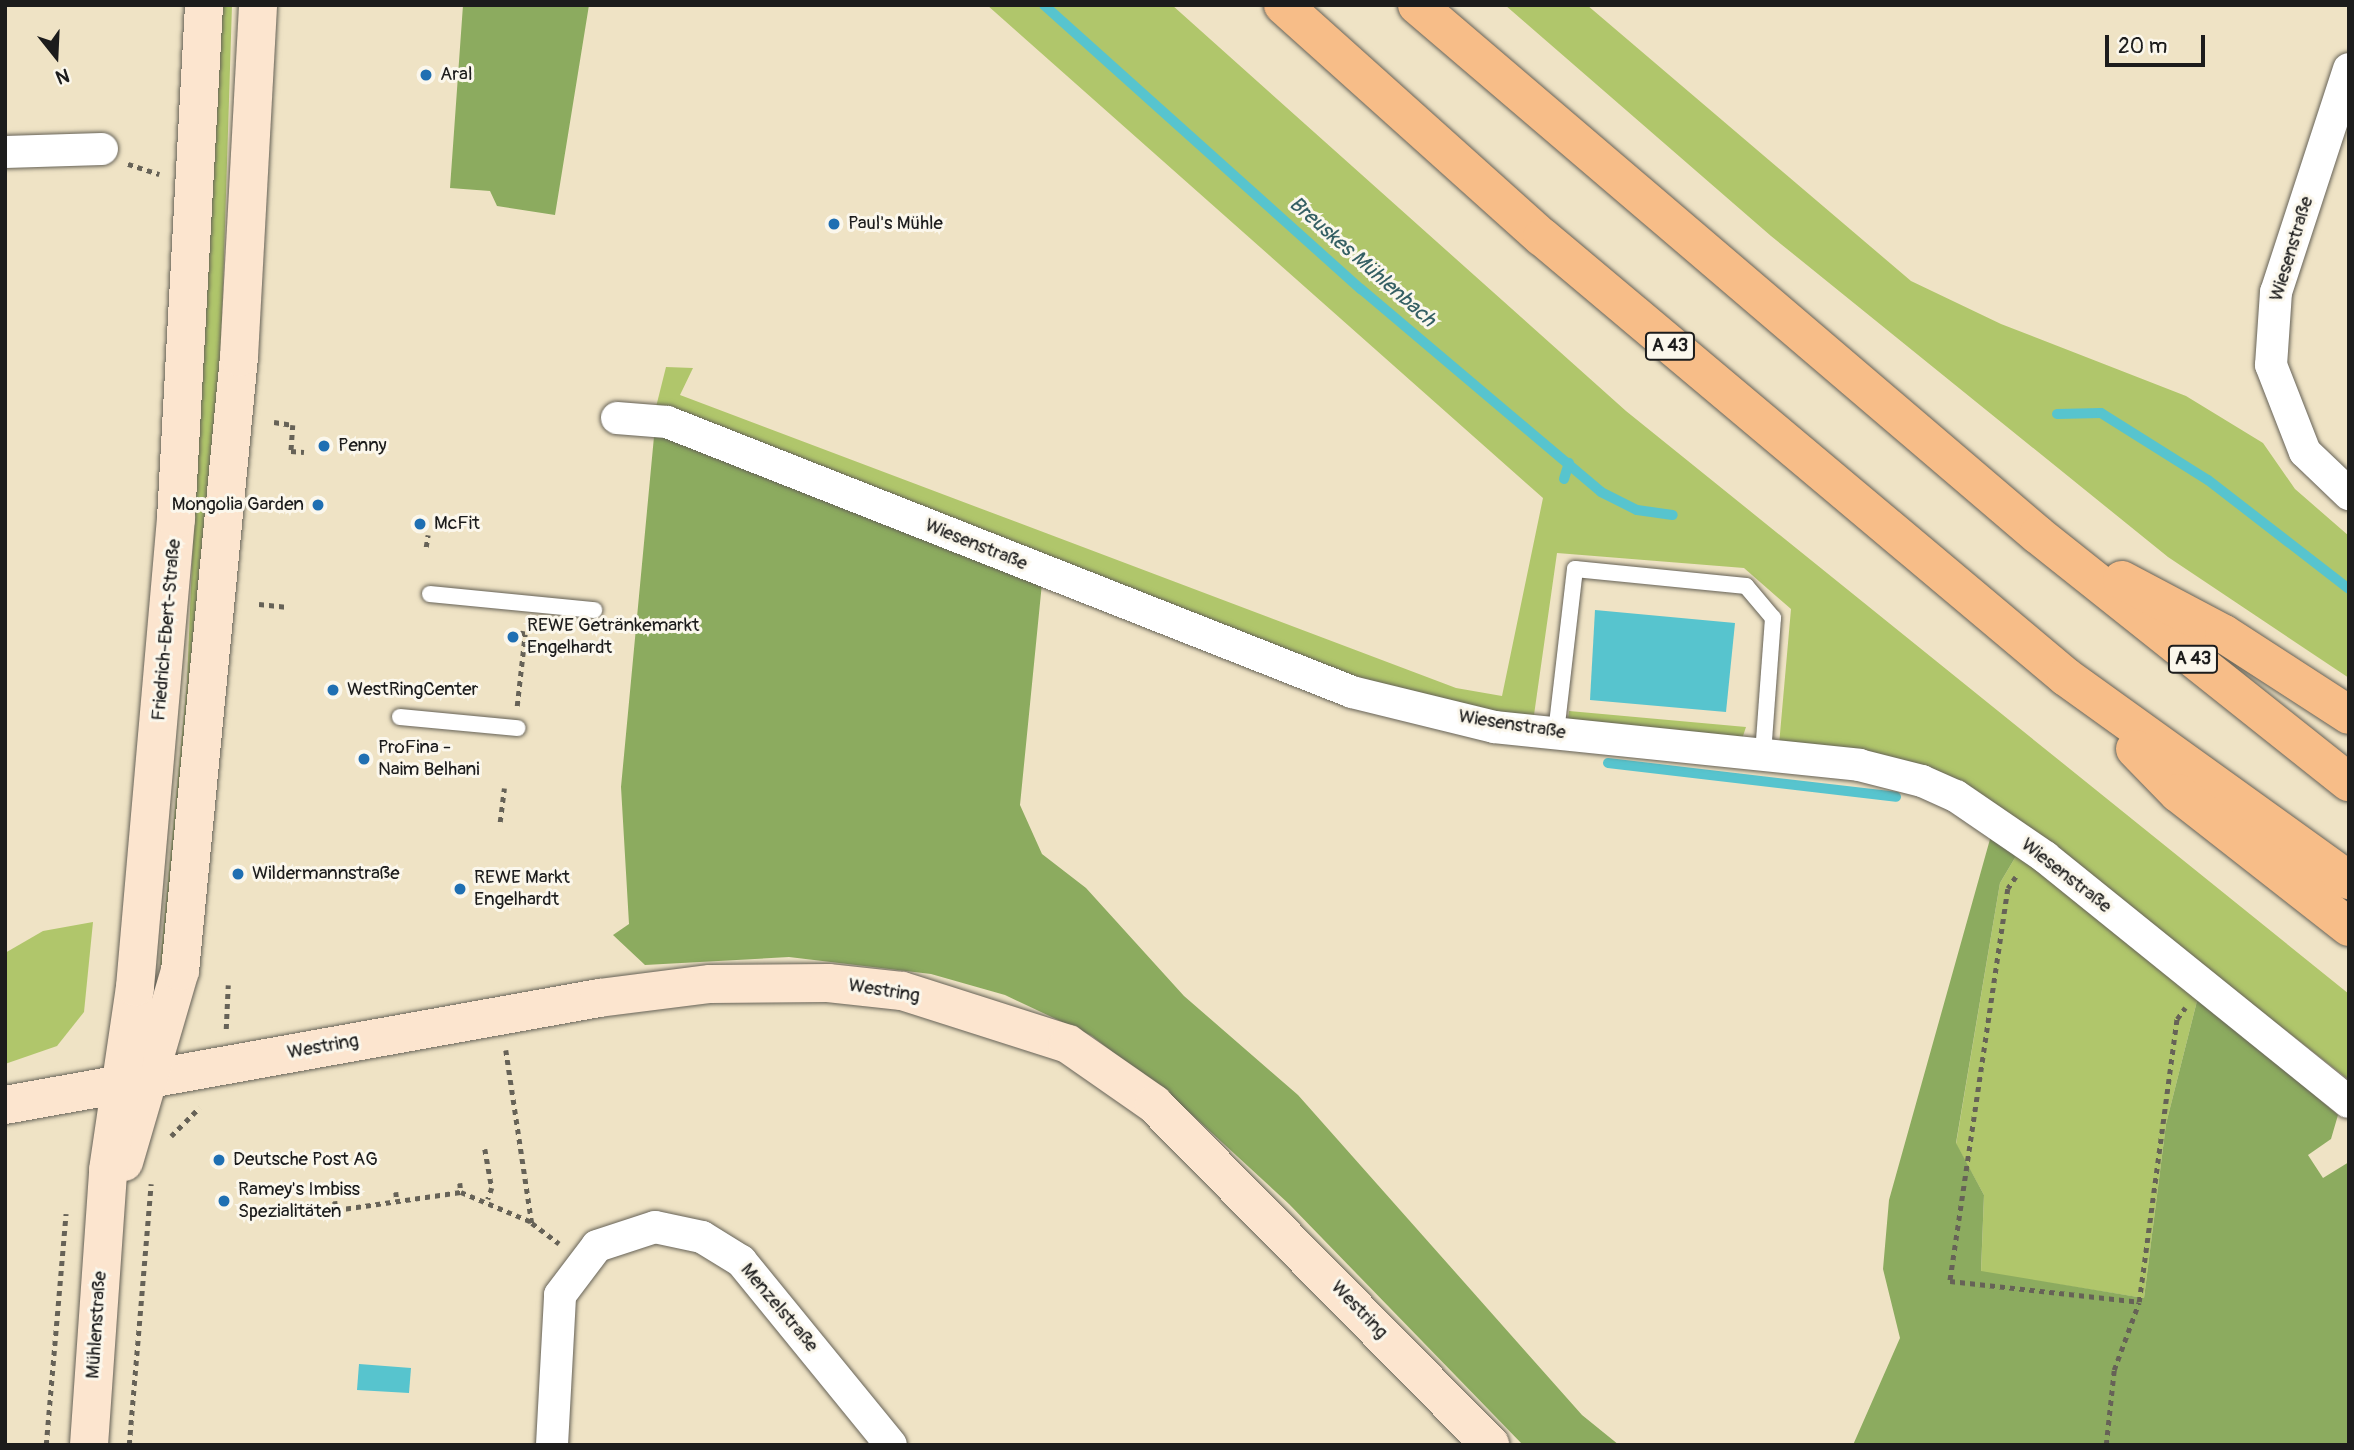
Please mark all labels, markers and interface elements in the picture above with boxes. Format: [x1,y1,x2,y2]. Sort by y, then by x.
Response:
north arrow [21,21,91,91]
scale bar [2109,21,2209,65]
text: 20 m [2118,33,2167,60]
text: N [53,63,72,89]
place label: Aral [440,64,472,86]
marker: Aral [418,67,434,83]
water label: Breuskes Mühlenbach [1284,192,1440,332]
street label: Wiesenstraße [2265,194,2319,304]
place label: Paul's Mühle [848,213,943,235]
marker: Paul's Mühle [826,216,842,232]
road number: A 43 [1644,332,1696,360]
place label: Penny [338,435,387,457]
marker: Penny [316,438,332,454]
place label: Mongolia Garden [172,494,304,516]
marker: Mongolia Garden [310,497,326,513]
place label: McFit [434,513,480,535]
street label: Wiesenstraße [922,514,1030,576]
marker: McFit [412,516,428,532]
street label: Friedrich-Ebert-Straße [148,538,186,722]
place label: REWE Getränkemarkt Engelhardt [527,615,699,659]
marker: REWE Getränkemarkt Engelhardt [505,629,521,645]
road number: A 43 [2167,644,2219,674]
place label: WestRingCenter [347,679,478,701]
marker: WestRingCenter [325,682,341,698]
street label: Wiesenstraße [1457,705,1567,745]
place label: ProFina - Naim Belhani [378,737,480,781]
marker: ProFina - Naim Belhani [356,751,372,767]
street label: Wiesenstraße [2016,834,2116,918]
place label: Wildermannstraße [252,863,400,885]
marker: Wildermannstraße [230,866,246,882]
place label: REWE Markt Engelhardt [474,867,570,911]
marker: REWE Markt Engelhardt [452,881,468,897]
street label: Westring [847,974,921,1008]
street label: Westring [286,1030,360,1064]
place label: Deutsche Post AG [233,1149,378,1171]
marker: Deutsche Post AG [211,1152,227,1168]
place label: Ramey's Imbiss Spezialitäten [238,1179,360,1223]
marker: Ramey's Imbiss Spezialitäten [216,1193,232,1209]
street label: Menzelstraße [735,1259,823,1357]
street label: Mühlenstraße [82,1270,112,1380]
street label: Westring [1326,1276,1392,1344]

